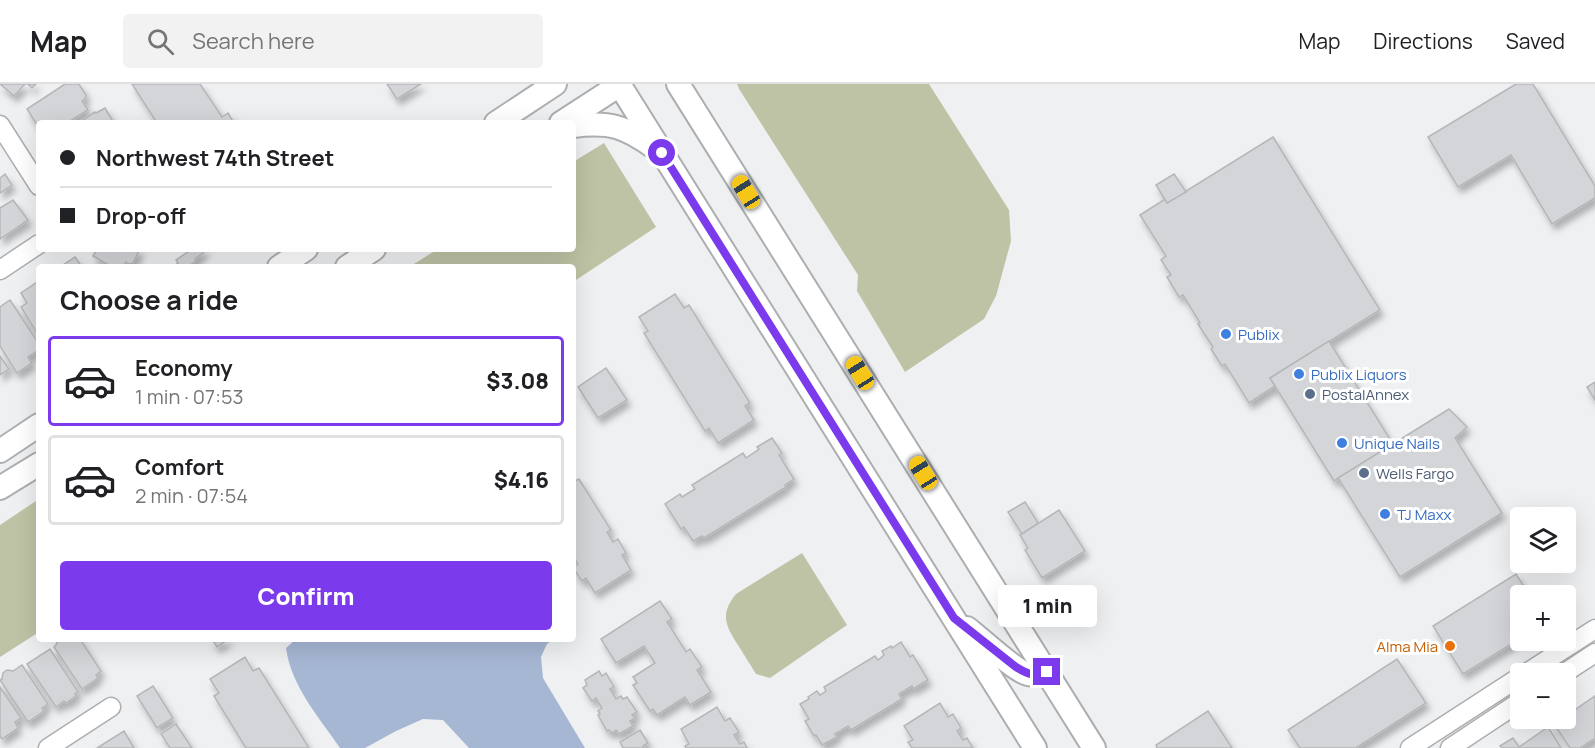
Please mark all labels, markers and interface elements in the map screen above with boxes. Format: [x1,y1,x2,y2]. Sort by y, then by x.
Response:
search box [123,14,543,68]
text: Map [30,22,87,60]
icon: search [144,25,177,58]
text: Search here [192,26,315,56]
text: Map [1299,27,1340,55]
text: Directions [1373,27,1473,55]
text: Saved [1506,27,1565,55]
route start [648,139,675,166]
text: Northwest 74th Street [96,143,334,173]
car [729,172,763,212]
text: Drop-off [96,201,186,231]
text: Choose a ride [60,281,238,318]
place label: Publix [1238,324,1280,345]
marker: Publix [1219,327,1233,341]
text: Economy [135,353,233,383]
car [843,353,877,393]
icon: car [63,354,117,408]
place label: Publix Liquors [1311,364,1407,385]
text: $3.08 [486,366,549,396]
marker: Publix Liquors [1292,367,1306,381]
text: 1 min · 07:53 [135,383,244,410]
place label: PostalAnnex [1322,384,1409,405]
marker: PostalAnnex [1303,387,1317,401]
place label: Unique Nails [1354,433,1440,454]
marker: Unique Nails [1335,436,1349,450]
text: Comfort [135,452,224,482]
icon: car [63,453,117,507]
car [906,453,940,493]
place label: Wells Fargo [1376,463,1454,484]
text: $4.16 [494,465,549,495]
marker: Wells Fargo [1357,466,1371,480]
text: 2 min · 07:54 [135,482,248,509]
place label: TJ Maxx [1397,504,1452,525]
marker: TJ Maxx [1378,507,1392,521]
map controls [1510,507,1576,729]
button: layers [1510,507,1576,573]
button: Confirm [60,561,552,630]
callout: 1 min [998,585,1096,627]
button: + [1510,585,1576,651]
text: 1 min [1022,592,1073,619]
place label: Alma Mia [1377,636,1438,657]
marker: Alma Mia [1443,639,1457,653]
route end [1033,658,1060,685]
button: − [1510,663,1576,729]

